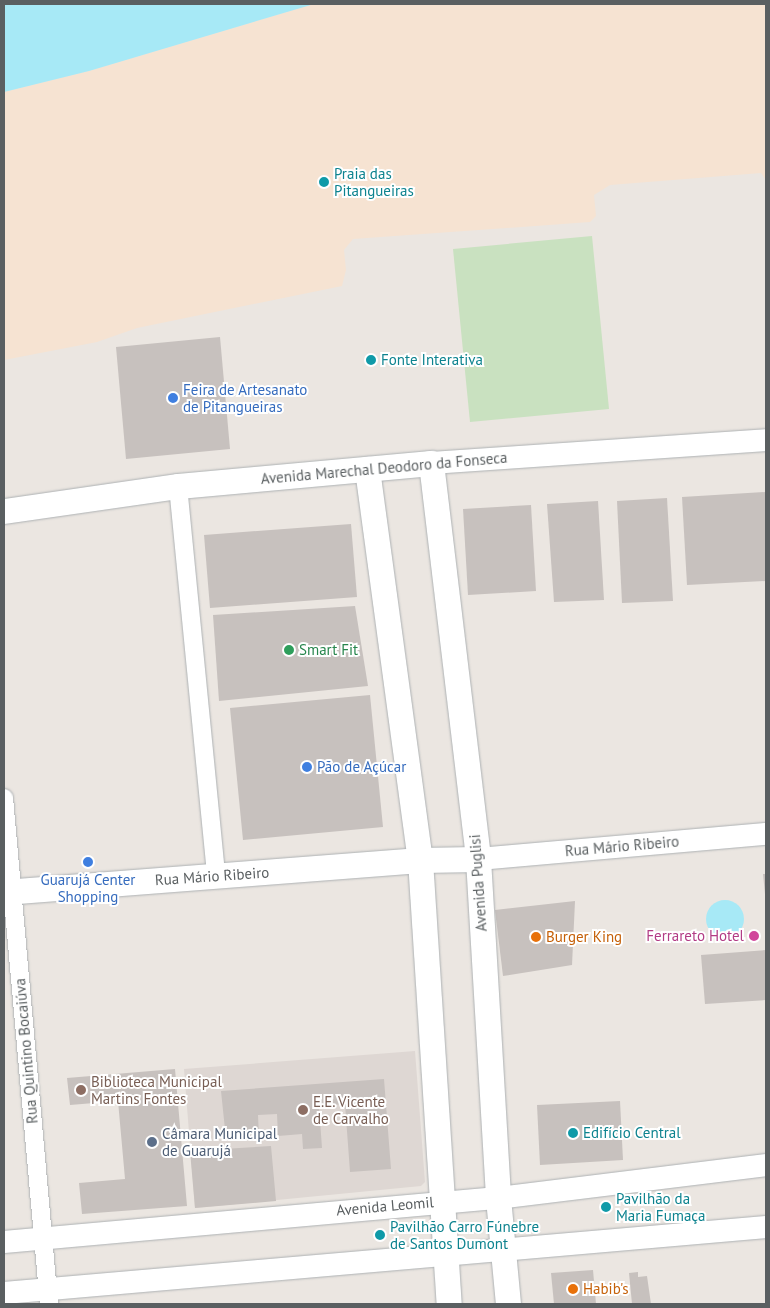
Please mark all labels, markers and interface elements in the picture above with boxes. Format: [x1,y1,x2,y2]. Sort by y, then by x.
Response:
place label: Praia das Pitangueiras [334,164,414,199]
marker: Praia das Pitangueiras [318,176,330,188]
place label: Fonte Interativa [381,351,483,369]
marker: Fonte Interativa [365,354,377,366]
place label: Feira de Artesanato de Pitangueiras [183,380,308,415]
marker: Feira de Artesanato de Pitangueiras [167,392,179,404]
street label: Avenida Marechal Deodoro da Fonseca [260,448,508,488]
place label: Smart Fit [299,641,358,659]
marker: Smart Fit [283,644,295,656]
place label: Pão de Açúcar [317,758,407,776]
marker: Pão de Açúcar [301,761,313,773]
street label: Rua Mário Ribeiro [564,832,680,860]
street label: Avenida Puglisi [466,834,490,932]
marker: Guarujá Center Shopping [82,856,94,868]
street label: Rua Mário Ribeiro [154,863,270,889]
place label: Guarujá Center Shopping [41,870,135,905]
place label: Ferrareto Hotel [646,927,744,945]
place label: Burger King [546,928,622,946]
marker: Ferrareto Hotel [748,930,760,942]
marker: Burger King [530,931,542,943]
street label: Rua Quintino Bocaiúva [11,977,41,1125]
place label: Biblioteca Municipal Martins Fontes [91,1072,222,1107]
marker: Biblioteca Municipal Martins Fontes [75,1084,87,1096]
place label: E.E. Vicente de Carvalho [313,1092,389,1127]
marker: E.E. Vicente de Carvalho [297,1104,309,1116]
place label: Câmara Municipal de Guarujá [162,1124,277,1159]
place label: Edifício Central [583,1124,681,1142]
marker: Edifício Central [567,1127,579,1139]
marker: Câmara Municipal de Guarujá [146,1136,158,1148]
place label: Pavilhão da Maria Fumaça [616,1189,706,1224]
street label: Avenida Leomil [336,1193,434,1219]
marker: Pavilhão da Maria Fumaça [600,1201,612,1213]
place label: Pavilhão Carro Fúnebre de Santos Dumont [390,1217,539,1252]
marker: Pavilhão Carro Fúnebre de Santos Dumont [374,1229,386,1241]
place label: Habib's [583,1280,629,1298]
marker: Habib's [567,1283,579,1295]

